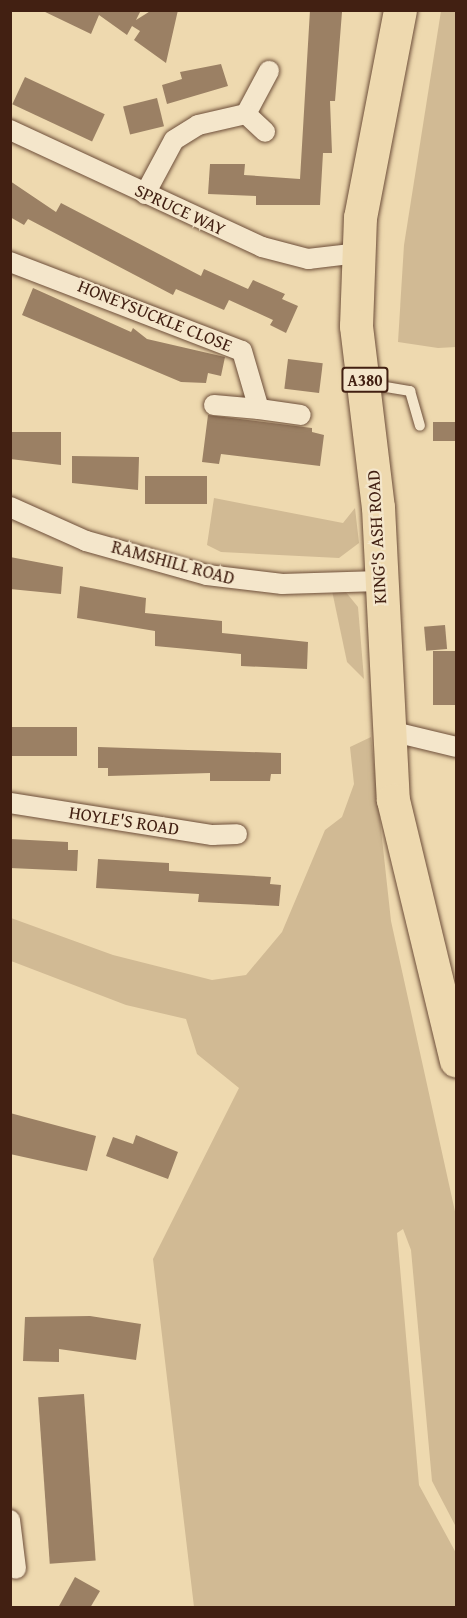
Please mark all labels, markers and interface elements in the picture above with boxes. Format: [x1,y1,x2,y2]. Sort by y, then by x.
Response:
street label: SPRUCE WAY [131,180,229,240]
street label: HONEYSUCKLE CLOSE [75,275,235,357]
road number: A380 [341,367,389,393]
street label: KING'S ASH ROAD [363,469,391,605]
street label: RAMSHILL ROAD [109,536,237,590]
street label: HOYLE'S ROAD [67,802,181,840]

